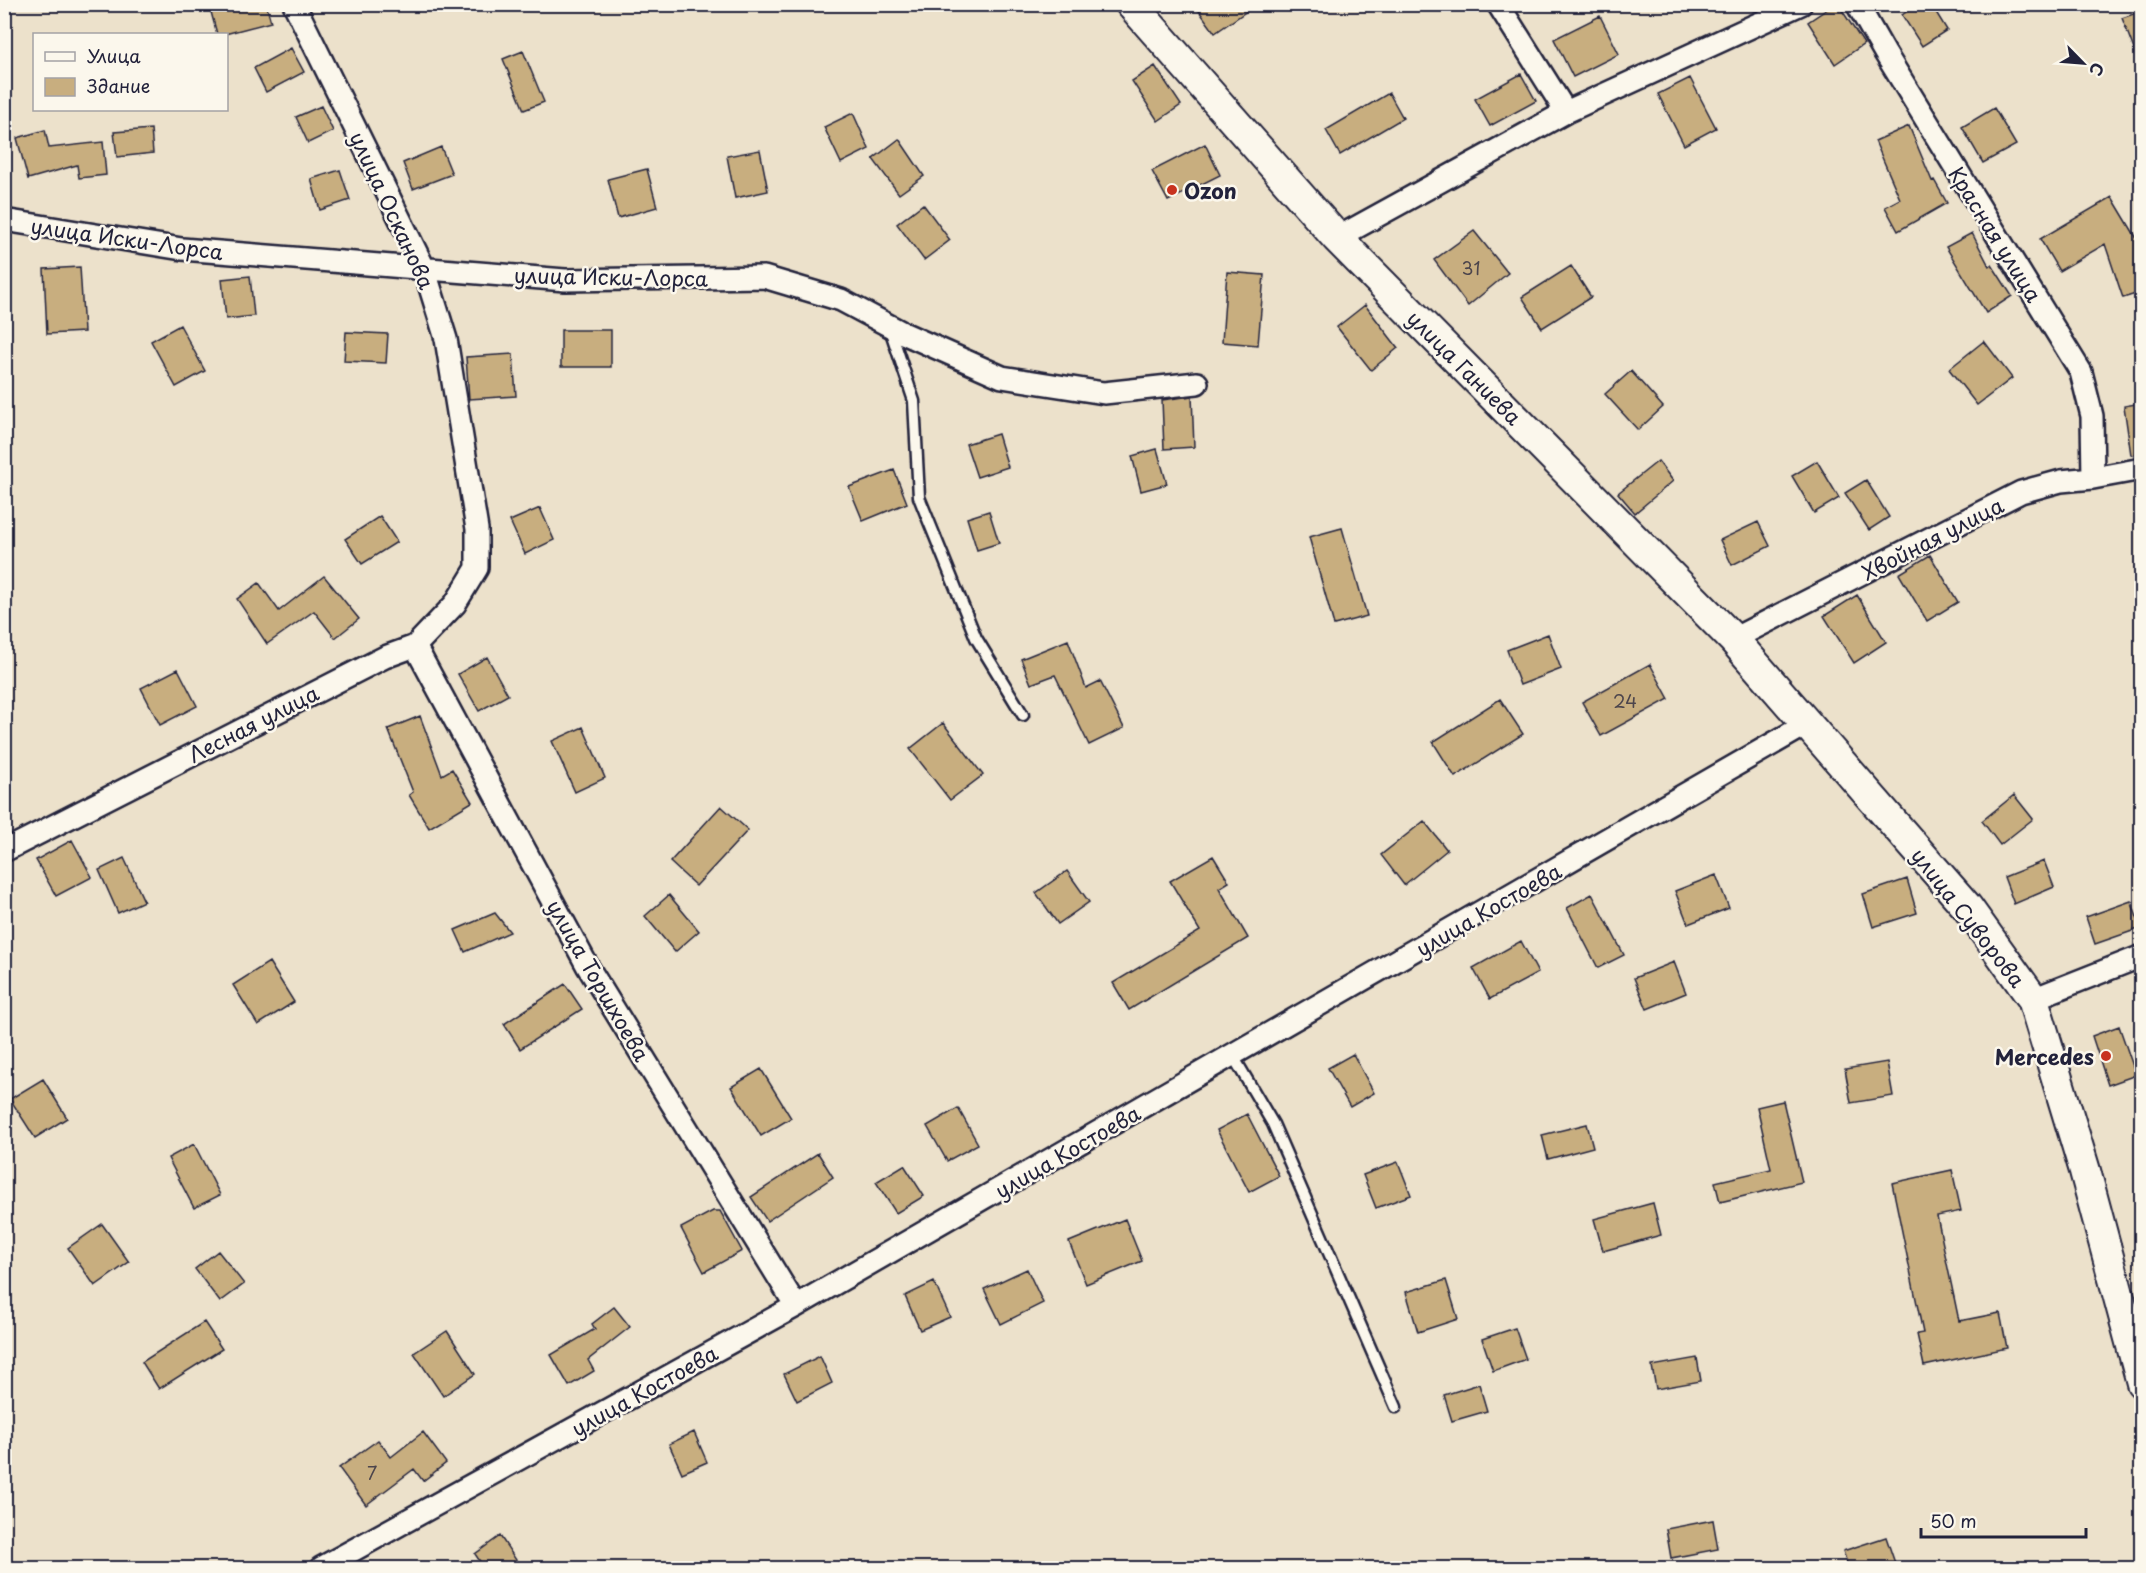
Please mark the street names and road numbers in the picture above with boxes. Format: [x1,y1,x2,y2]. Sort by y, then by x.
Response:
street label: улица Осканова [343,126,443,294]
street label: Красная улица [1942,160,2051,309]
street label: улица Иски-Лорса [29,209,225,267]
street label: улица Иски-Лорса [514,258,708,294]
street label: улица Ганиева [1400,302,1530,432]
street label: Хвойная улица [1855,488,2009,588]
street label: Лесная улица [182,676,325,770]
street label: улица Суворова [1904,840,2034,994]
street label: улица Костоева [1409,854,1567,964]
street label: улица Торшхоева [540,893,658,1067]
street label: улица Костоева [988,1096,1146,1206]
street label: улица Костоева [565,1336,723,1444]

